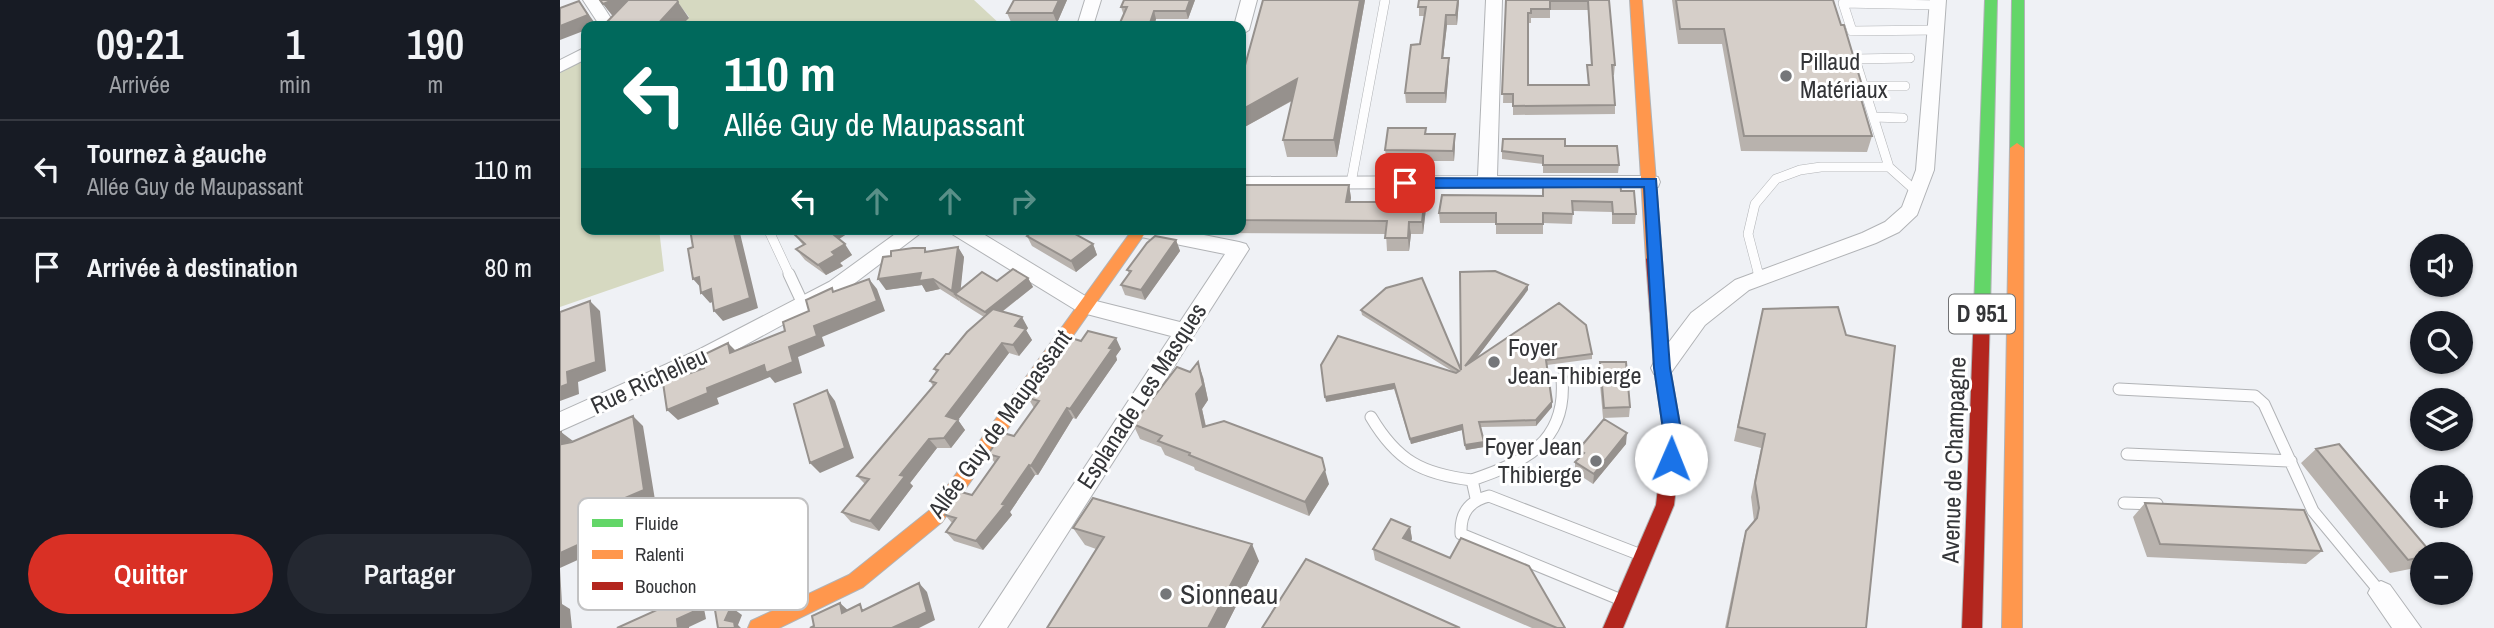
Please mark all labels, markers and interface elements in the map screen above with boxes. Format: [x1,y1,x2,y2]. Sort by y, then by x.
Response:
text: 09:21 [96,16,183,72]
text: 1 [285,16,305,72]
text: 190 [407,16,464,72]
text: 110 m [724,40,836,106]
place label: Pillaud Matériaux [1800,45,1888,105]
icon: left [609,49,700,140]
marker: Pillaud Matériaux [1778,68,1794,84]
text: Arrivée [109,69,170,100]
text: min [279,69,311,100]
text: m [428,69,443,100]
text: Allée Guy de Maupassant [724,103,1024,146]
text: Tournez à gauche [87,136,267,171]
icon: left [28,150,66,188]
text: 110 m [474,152,532,187]
pin [1375,153,1435,213]
icon: arrive [1386,164,1424,202]
text: Allée Guy de Maupassant [87,171,303,202]
icon: left [785,182,823,220]
icon: ahead [858,182,896,220]
icon: ahead [931,182,969,220]
icon: right [1004,182,1042,220]
map controls [2410,234,2473,605]
button: sound [2410,234,2473,297]
icon: arrive [28,248,66,286]
text: Arrivée à destination [87,250,298,285]
text: 80 m [485,250,532,285]
road number: D 951 [1949,294,2015,334]
street label: Esplanade Les Masques [1069,296,1213,495]
button: search [2410,311,2473,374]
street label: Allée Guy de Maupassant [919,322,1079,525]
place label: Foyer Jean-Thibierge [1508,331,1641,391]
street label: Rue Richelieu [585,339,712,421]
marker: Foyer Jean-Thibierge [1486,354,1502,370]
street label: Avenue de Champagne [1933,356,1973,565]
button: layers [2410,388,2473,451]
position arrow [1634,422,1708,496]
place label: Foyer Jean Thibierge [1485,430,1582,490]
marker: Foyer Jean Thibierge [1588,453,1604,469]
button: + [2410,465,2473,528]
legend [578,498,808,610]
text: Fluide [635,510,678,536]
button: Quitter [28,534,273,614]
button: Partager [287,534,532,614]
text: Ralenti [635,541,684,567]
button: − [2410,542,2473,605]
text: Bouchon [635,573,697,599]
place label: Sionneau [1180,575,1278,613]
marker: Sionneau [1158,586,1174,602]

